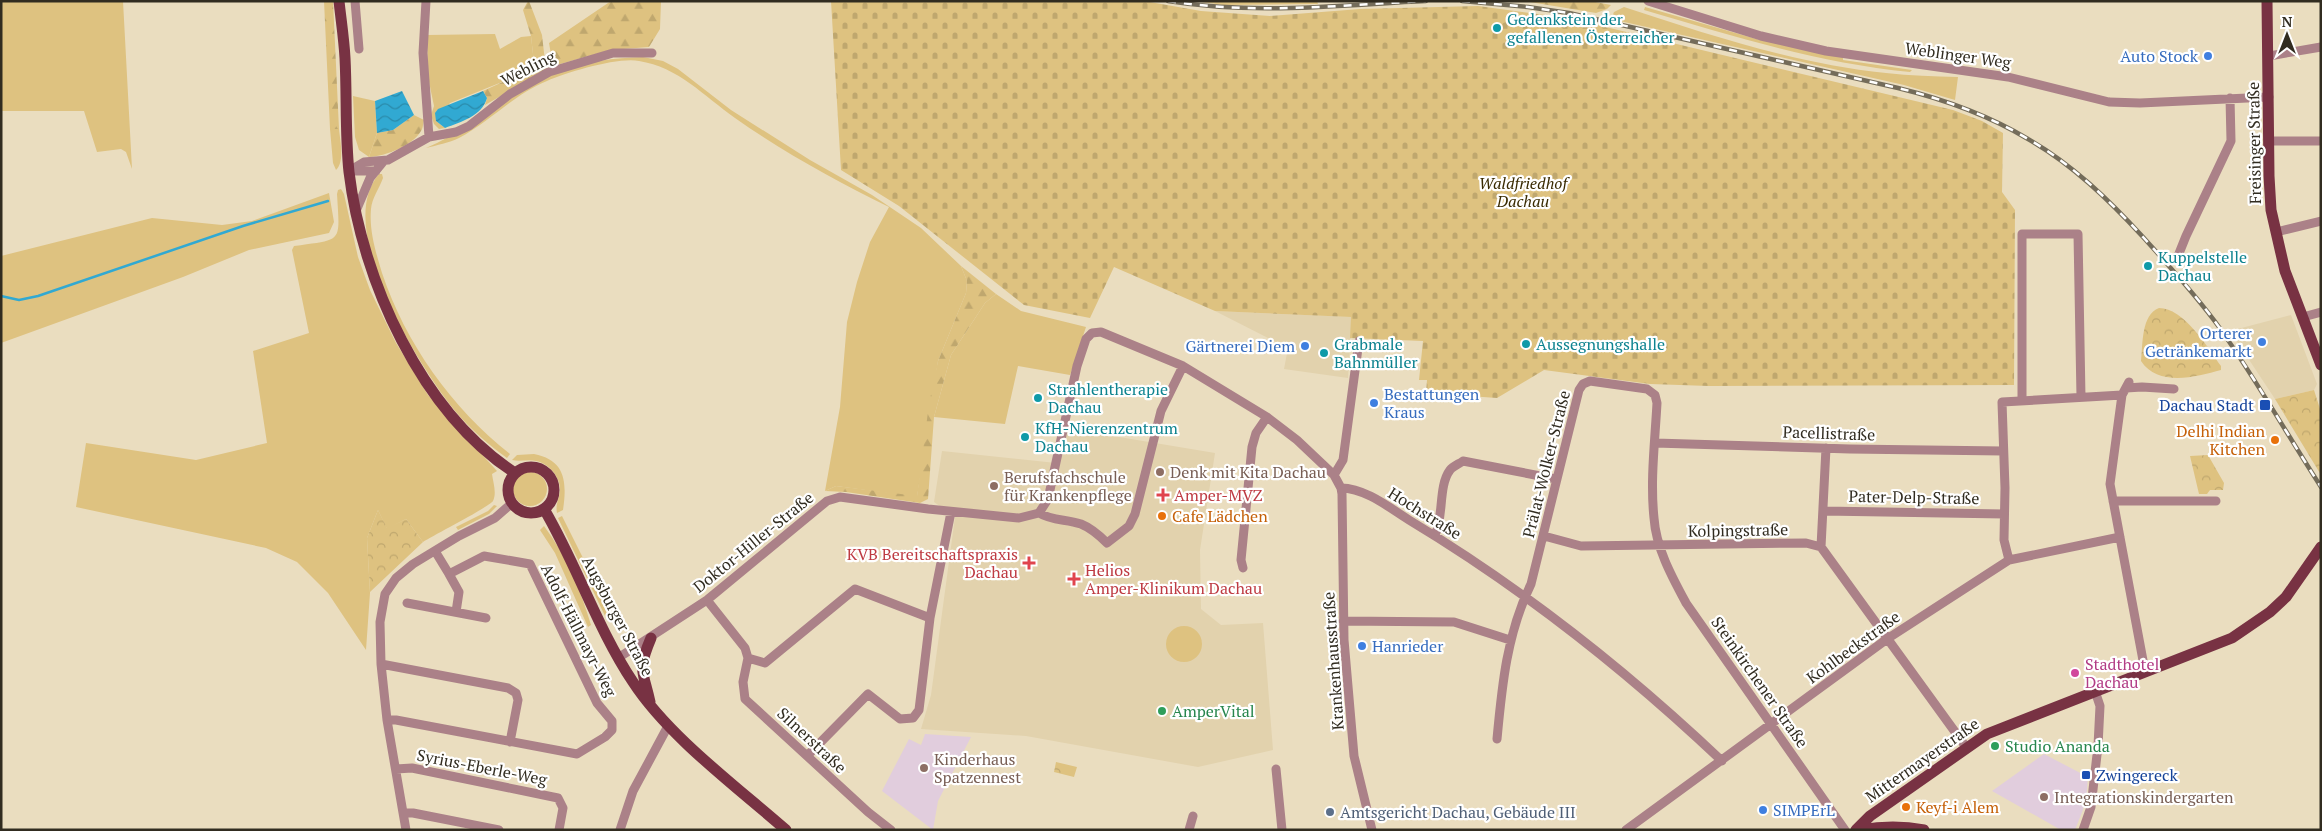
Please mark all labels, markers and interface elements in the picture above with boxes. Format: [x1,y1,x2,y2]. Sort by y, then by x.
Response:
place label: Gedenkstein der gefallenen Österreicher [1507,8,1675,48]
north arrow [2262,10,2312,60]
text: N [2282,12,2293,31]
marker: Gedenkstein der gefallenen Österreicher [1491,22,1503,34]
street label: Weblinger Weg [1904,37,2013,73]
street label: Webling [497,45,559,91]
place label: Auto Stock [2120,45,2199,67]
marker: Auto Stock [2202,50,2214,62]
street label: Freisinger Straße [2242,82,2266,204]
park label: Waldfriedhof Dachau [1479,172,1570,212]
place label: Kuppelstelle Dachau [2158,246,2247,286]
marker: Kuppelstelle Dachau [2142,260,2154,272]
place label: Orterer Getränkemarkt [2145,322,2253,362]
place label: Grabmale Bahnmüller [1334,333,1418,373]
place label: Aussegnungshalle [1536,333,1665,355]
place label: Gärtnerei Diem [1185,335,1295,357]
marker: Orterer Getränkemarkt [2256,336,2268,348]
marker: Aussegnungshalle [1520,338,1532,350]
marker: Gärtnerei Diem [1299,340,1311,352]
marker: Grabmale Bahnmüller [1318,347,1330,359]
place label: Strahlentherapie Dachau [1048,378,1168,418]
place label: Bestattungen Kraus [1384,383,1480,423]
street label: Prälat-Wolker-Straße [1517,388,1575,540]
marker: Strahlentherapie Dachau [1032,392,1044,404]
place label: Dachau Stadt [2159,394,2254,416]
marker: Bestattungen Kraus [1368,397,1380,409]
marker: Dachau Stadt [2258,398,2272,412]
place label: KfH-Nierenzentrum Dachau [1035,417,1178,457]
street label: Pacellistraße [1782,420,1876,446]
place label: Delhi Indian Kitchen [2176,420,2265,460]
marker: KfH-Nierenzentrum Dachau [1019,431,1031,443]
marker: Delhi Indian Kitchen [2269,434,2281,446]
place label: Denk mit Kita Dachau [1170,461,1326,483]
place label: Berufsfachschule für Krankenpflege [1004,466,1132,506]
marker: Denk mit Kita Dachau [1154,466,1166,478]
marker: Berufsfachschule für Krankenpflege [988,480,1000,492]
street label: Hochstraße [1384,482,1466,544]
place label: Amper-MVZ [1174,484,1263,506]
street label: Pater-Delp-Straße [1848,485,1980,509]
street label: Doktor-Hiller-Straße [688,487,818,597]
marker: Amper-MVZ [1156,488,1170,502]
place label: Cafe Lädchen [1172,505,1268,527]
marker: Cafe Lädchen [1156,510,1168,522]
street label: Kolpingstraße [1688,518,1788,542]
place label: KVB Bereitschaftspraxis Dachau [847,543,1018,583]
street label: Augsburger Straße [577,552,659,680]
marker: KVB Bereitschaftspraxis Dachau [1022,556,1036,570]
place label: Helios Amper-Klinikum Dachau [1085,559,1262,599]
street label: Adolf-Hällmayr-Weg [536,560,622,701]
marker: Helios Amper-Klinikum Dachau [1067,572,1081,586]
street label: Krankenhausstraße [1317,591,1349,731]
street label: Kohlbeckstraße [1802,606,1904,688]
street label: Steinkirchener Straße [1706,612,1814,752]
place label: Hanrieder [1372,635,1444,657]
marker: Hanrieder [1356,640,1368,652]
place label: Stadthotel Dachau [2085,653,2159,693]
marker: Stadthotel Dachau [2069,667,2081,679]
place label: AmperVital [1172,700,1255,722]
street label: Silnerstraße [773,702,851,778]
marker: AmperVital [1156,705,1168,717]
street label: Mittermayerstraße [1861,713,1983,807]
place label: Studio Ananda [2005,735,2110,757]
marker: Studio Ananda [1989,740,2001,752]
street label: Syrius-Eberle-Weg [415,744,549,791]
place label: Kinderhaus Spatzennest [934,748,1021,788]
marker: Kinderhaus Spatzennest [918,762,930,774]
place label: Zwingereck [2096,764,2179,786]
marker: Zwingereck [2080,769,2092,781]
place label: Integrationskindergarten [2054,786,2234,808]
marker: Integrationskindergarten [2038,791,2050,803]
place label: Keyf-i Alem [1916,796,1999,818]
place label: SIMPErL [1773,799,1835,821]
place label: Amtsgericht Dachau, Gebäude III [1340,801,1576,823]
marker: Keyf-i Alem [1900,801,1912,813]
marker: SIMPErL [1757,804,1769,816]
marker: Amtsgericht Dachau, Gebäude III [1324,806,1336,818]

